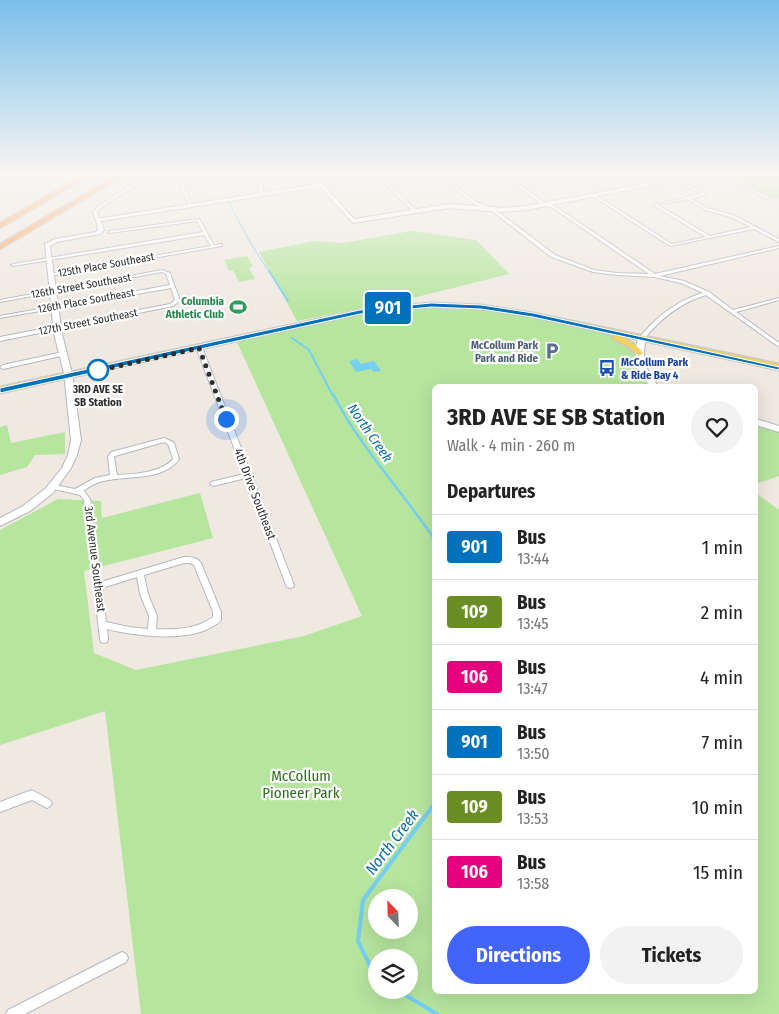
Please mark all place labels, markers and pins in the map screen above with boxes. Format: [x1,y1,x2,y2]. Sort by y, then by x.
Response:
place label: Columbia Athletic Club [165,295,225,321]
sports icon: Columbia Athletic Club [228,297,248,317]
place label: McCollum Park Park and Ride [471,339,538,365]
parking icon: McCollum Park Park and Ride [542,341,562,361]
place label: McCollum Park & Ride Bay 4 [621,356,688,382]
bus stop icon: McCollum Park & Ride Bay 4 [597,358,617,378]
marker: 3RD AVE SE SB Station [87,359,109,381]
place label: 3RD AVE SE SB Station [72,383,123,409]

